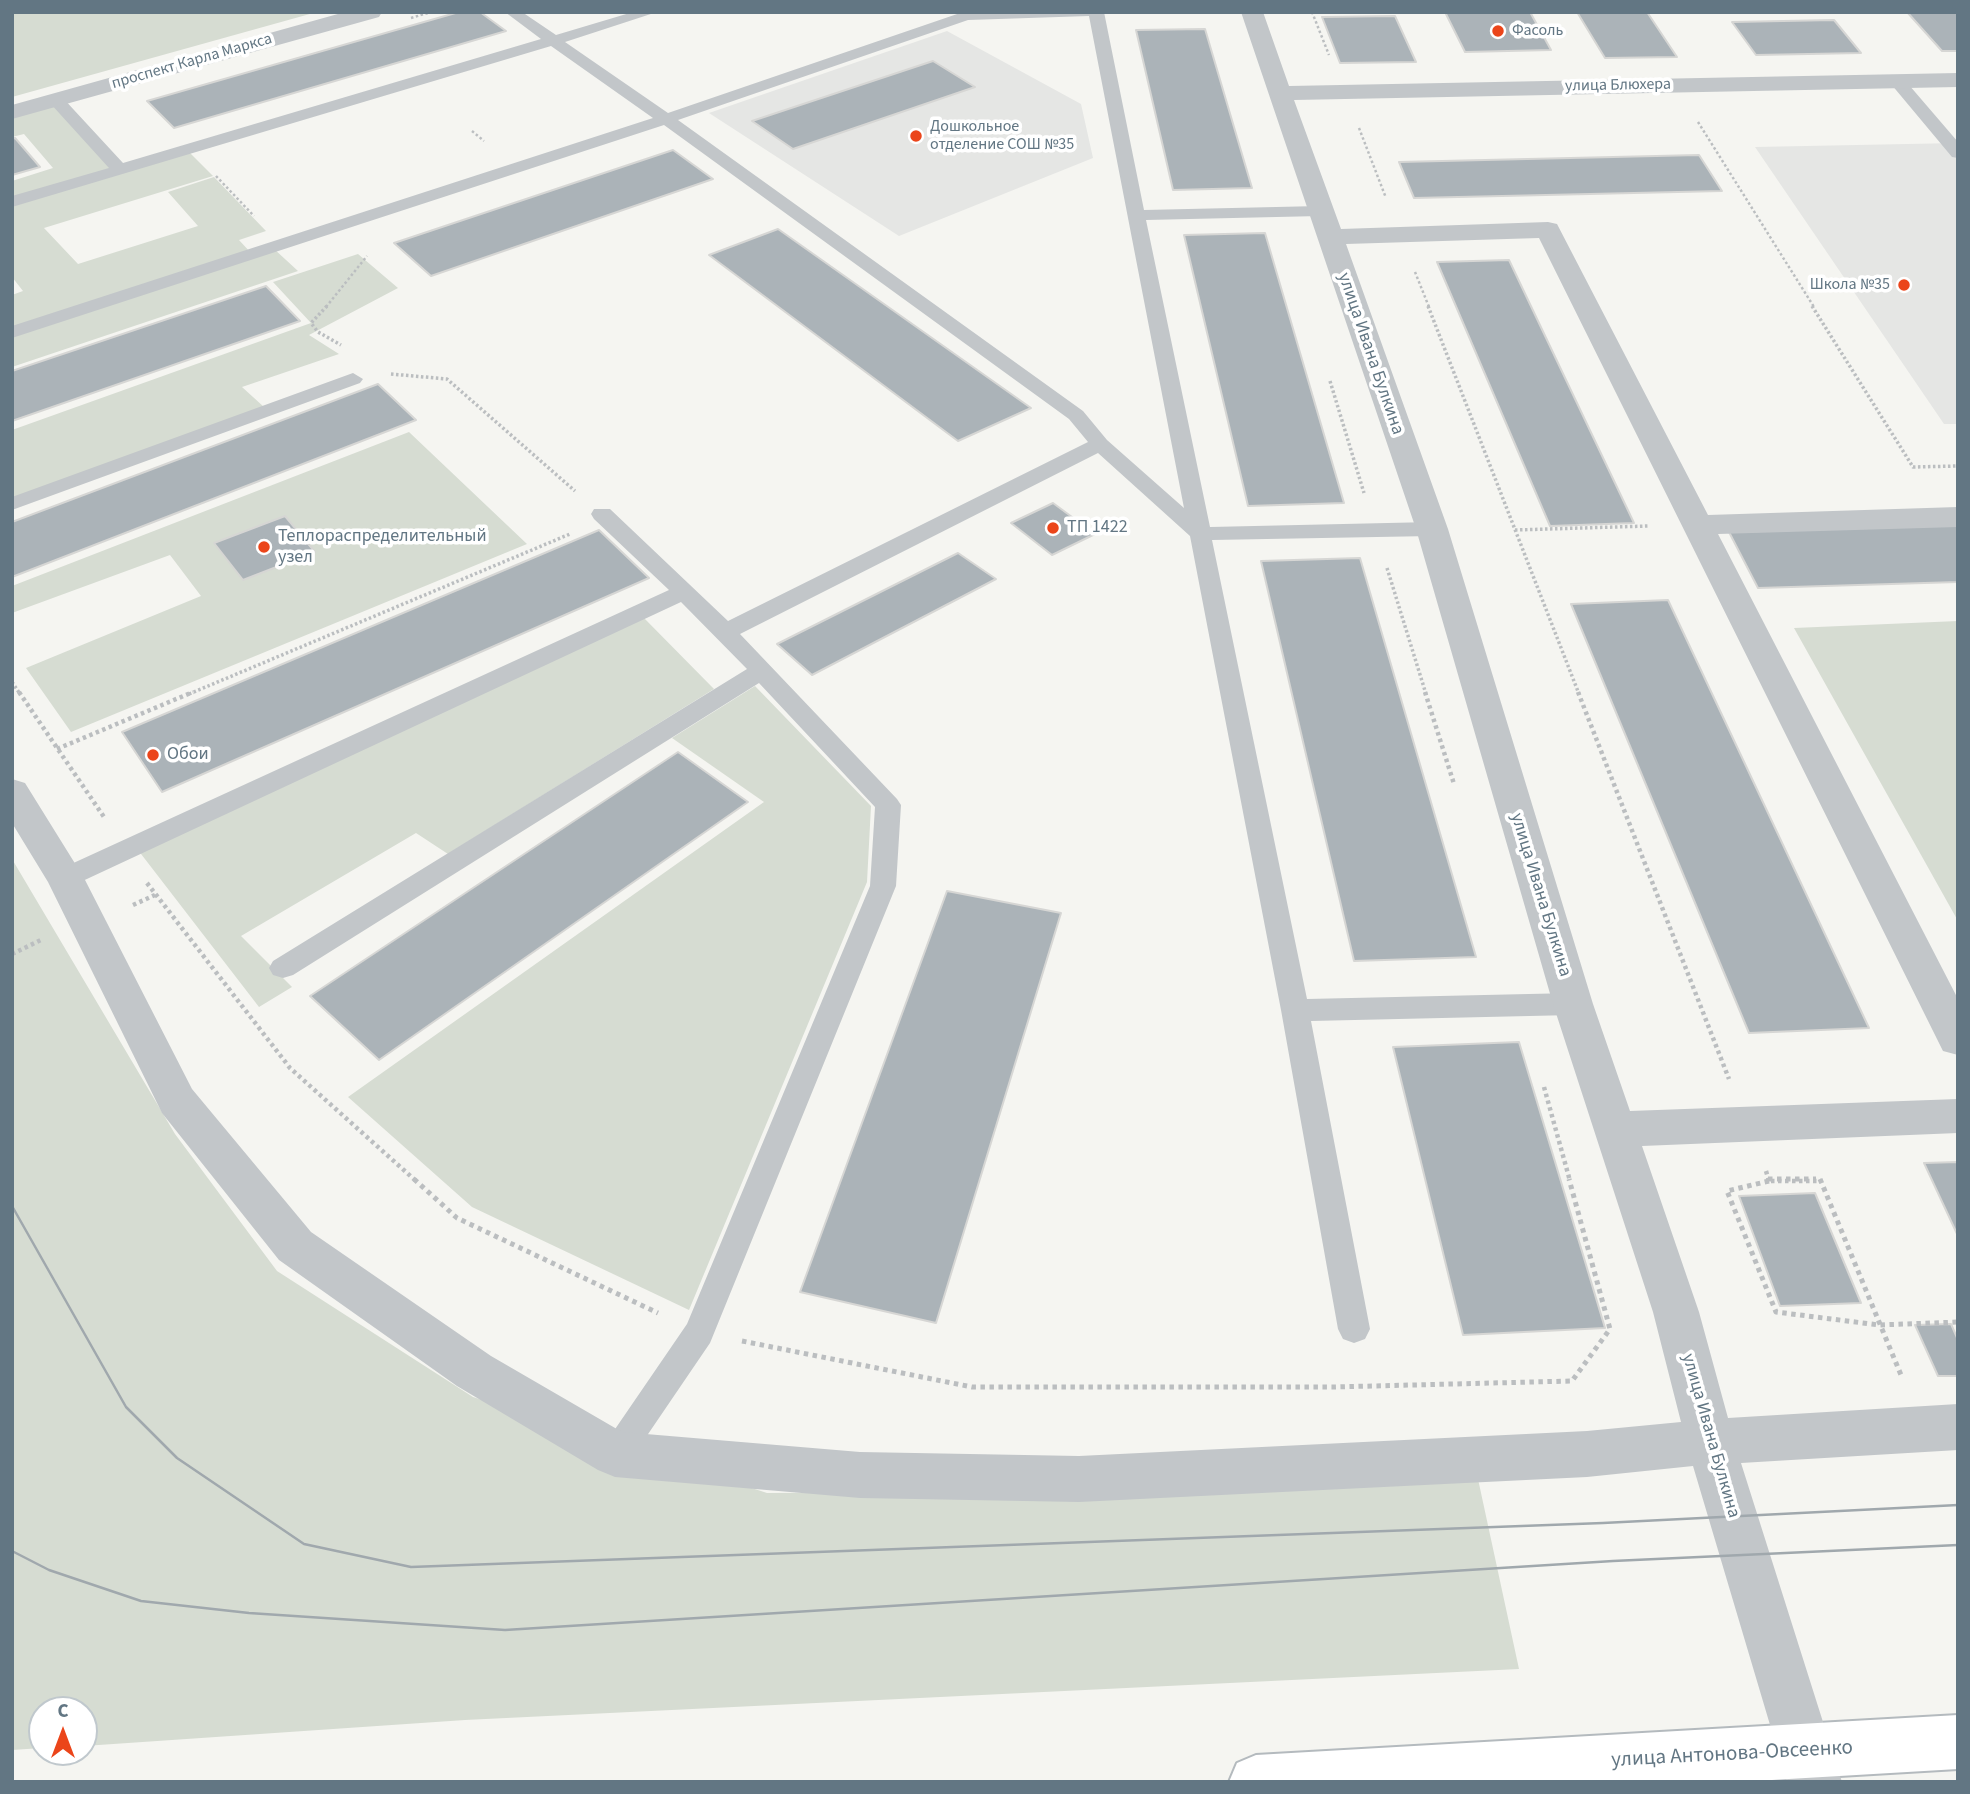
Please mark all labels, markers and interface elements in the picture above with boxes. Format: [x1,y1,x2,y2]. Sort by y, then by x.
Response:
place label: Фасоль [1512,21,1563,41]
marker: Фасоль [1490,23,1506,39]
street label: проспект Карла Маркса [110,30,274,94]
street label: улица Блюхера [1565,75,1671,97]
place label: Дошкольное отделение СОШ №35 [930,117,1074,155]
marker: Дошкольное отделение СОШ №35 [908,128,924,144]
street label: улица Ивана Булкина [1332,270,1408,438]
place label: Школа №35 [1810,275,1890,295]
marker: Школа №35 [1896,277,1912,293]
place label: ТП 1422 [1067,517,1128,539]
marker: ТП 1422 [1045,520,1061,536]
place label: Теплораспределительный узел [278,526,487,568]
marker: Теплораспределительный узел [256,539,272,555]
place label: Обои [167,744,209,766]
marker: Обои [145,747,161,763]
street label: улица Ивана Булкина [1505,811,1575,979]
street label: улица Ивана Булкина [1676,1351,1744,1521]
north arrow [28,1696,98,1766]
text: С [57,1698,69,1725]
street label: улица Антонова-Овсеенко [1611,1736,1853,1774]

